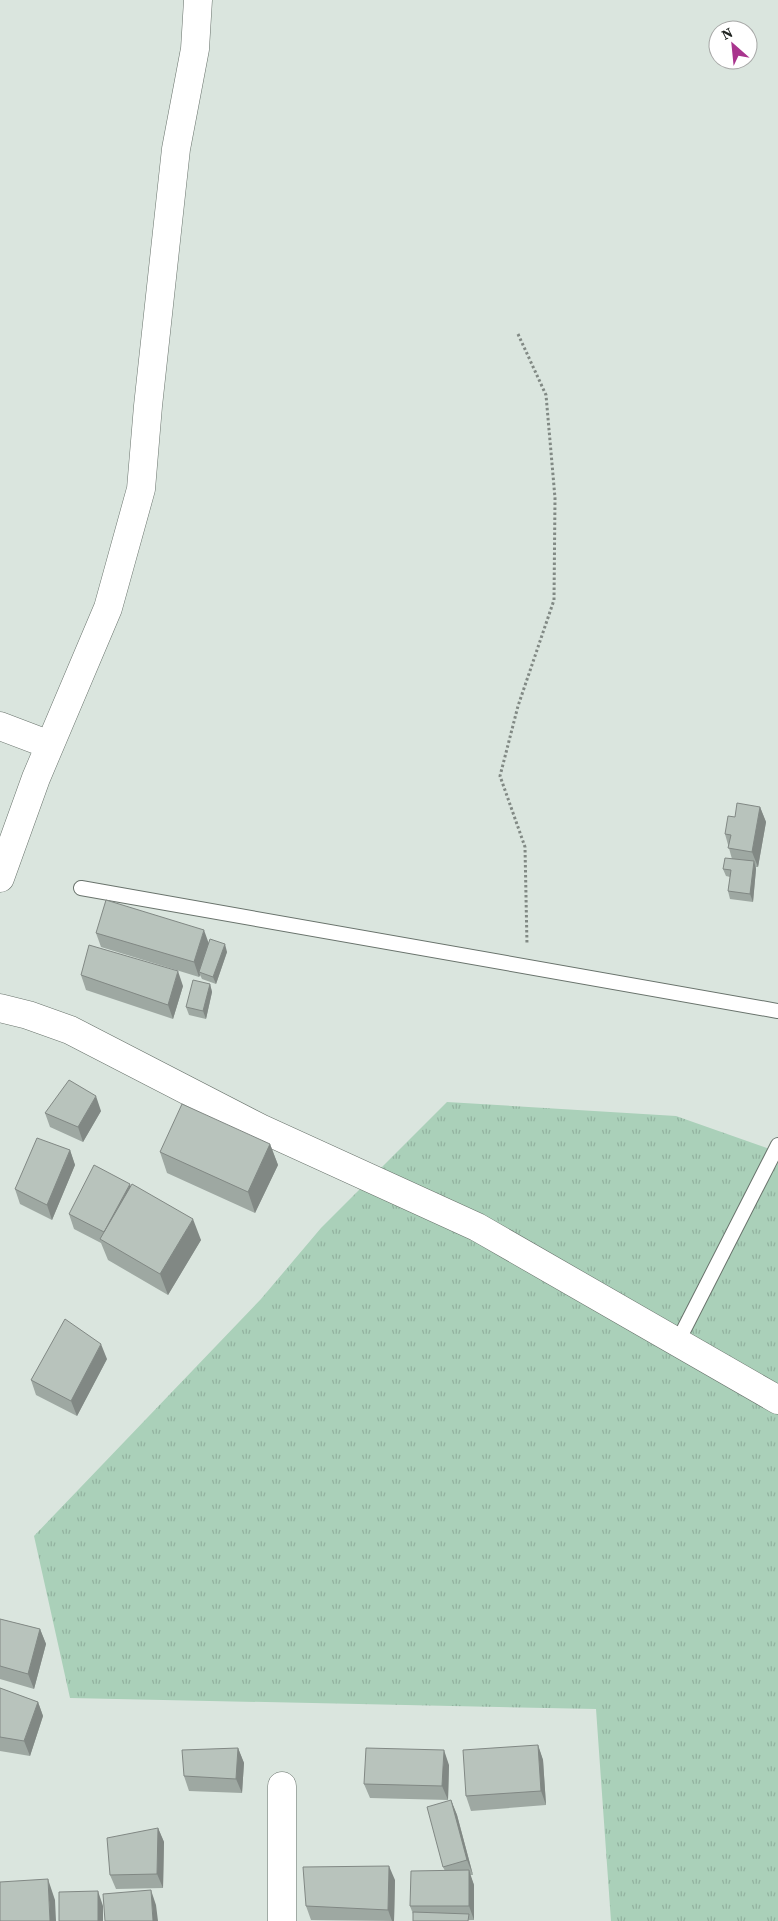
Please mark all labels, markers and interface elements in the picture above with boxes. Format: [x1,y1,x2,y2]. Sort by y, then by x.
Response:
north arrow [708,20,758,70]
text: N [718,22,736,45]

